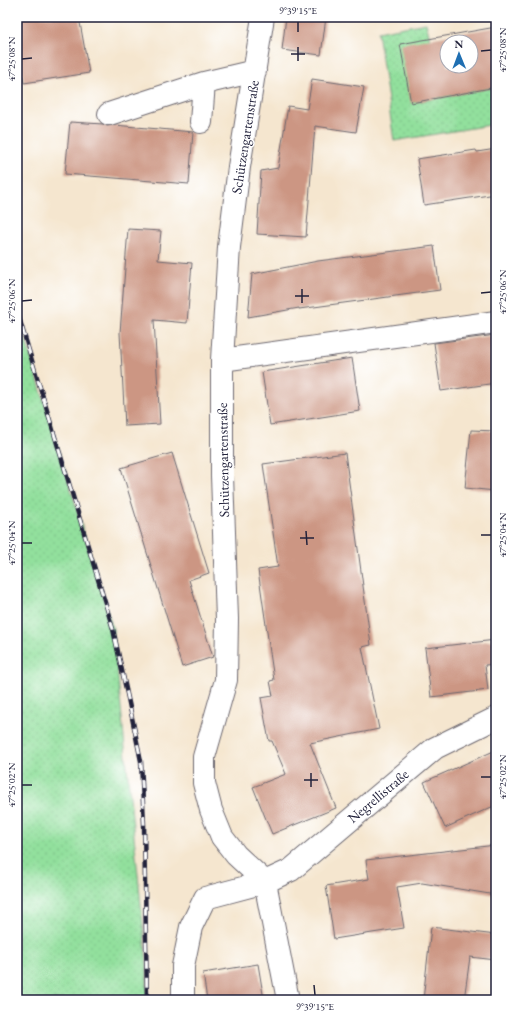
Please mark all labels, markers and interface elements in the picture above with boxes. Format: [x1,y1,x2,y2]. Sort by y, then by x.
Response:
text: 9°39'15"E [279,4,317,17]
text: 47°25'08"N [496,27,509,72]
north arrow [439,34,479,74]
text: 47°25'08"N [5,36,18,81]
text: N [454,37,463,51]
street label: Schützengartenstraße [227,78,263,195]
text: 47°25'06"N [496,269,509,314]
text: 47°25'06"N [5,278,18,323]
street label: Schützengartenstraße [213,402,233,517]
text: 47°25'04"N [496,512,509,557]
text: 47°25'04"N [5,520,18,565]
text: 47°25'02"N [496,754,509,799]
text: 47°25'02"N [5,762,18,807]
street label: Negrellistraße [344,765,413,827]
text: 9°39'15"E [296,1000,334,1013]

